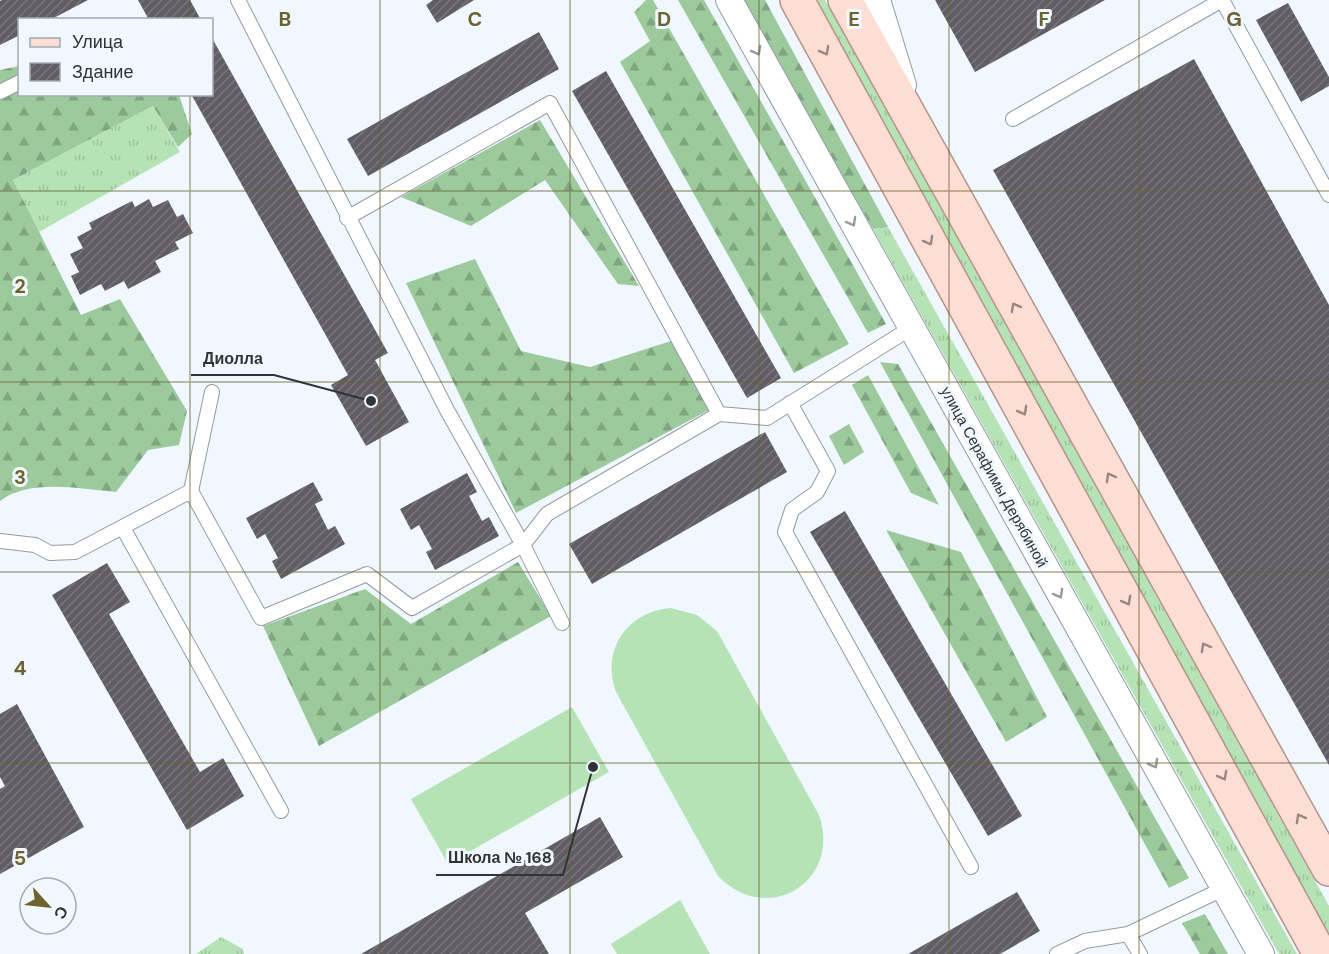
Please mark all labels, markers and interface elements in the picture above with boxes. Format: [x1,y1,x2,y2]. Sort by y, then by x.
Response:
text: B [279,6,291,32]
text: C [468,6,482,32]
text: D [657,6,671,32]
text: E [848,6,860,32]
text: F [1038,6,1050,32]
text: G [1226,6,1242,32]
legend [18,18,213,96]
text: Улица [72,30,124,54]
one-way arrow [750,45,761,55]
one-way arrow [818,45,829,55]
text: Здание [72,60,133,84]
one-way arrow [845,215,856,226]
one-way arrow [922,234,933,245]
text: 2 [14,273,26,299]
one-way arrow [1011,303,1022,313]
callout: Диолла [191,341,274,375]
text: Диолла [203,348,263,369]
street label: улица Серафимы Дерябиной [936,383,1052,571]
one-way arrow [1016,405,1027,416]
text: 3 [14,464,26,490]
one-way arrow [1106,473,1117,483]
one-way arrow [1052,588,1063,598]
one-way arrow [1120,594,1131,605]
one-way arrow [1201,643,1212,654]
text: 4 [14,655,27,681]
one-way arrow [1147,758,1158,769]
one-way arrow [1216,770,1228,780]
one-way arrow [1296,813,1308,824]
callout: Школа № 168 [436,841,563,875]
text: 5 [14,845,26,871]
text: Школа № 168 [448,847,552,868]
north arrow [18,876,78,936]
text: С [49,903,73,923]

